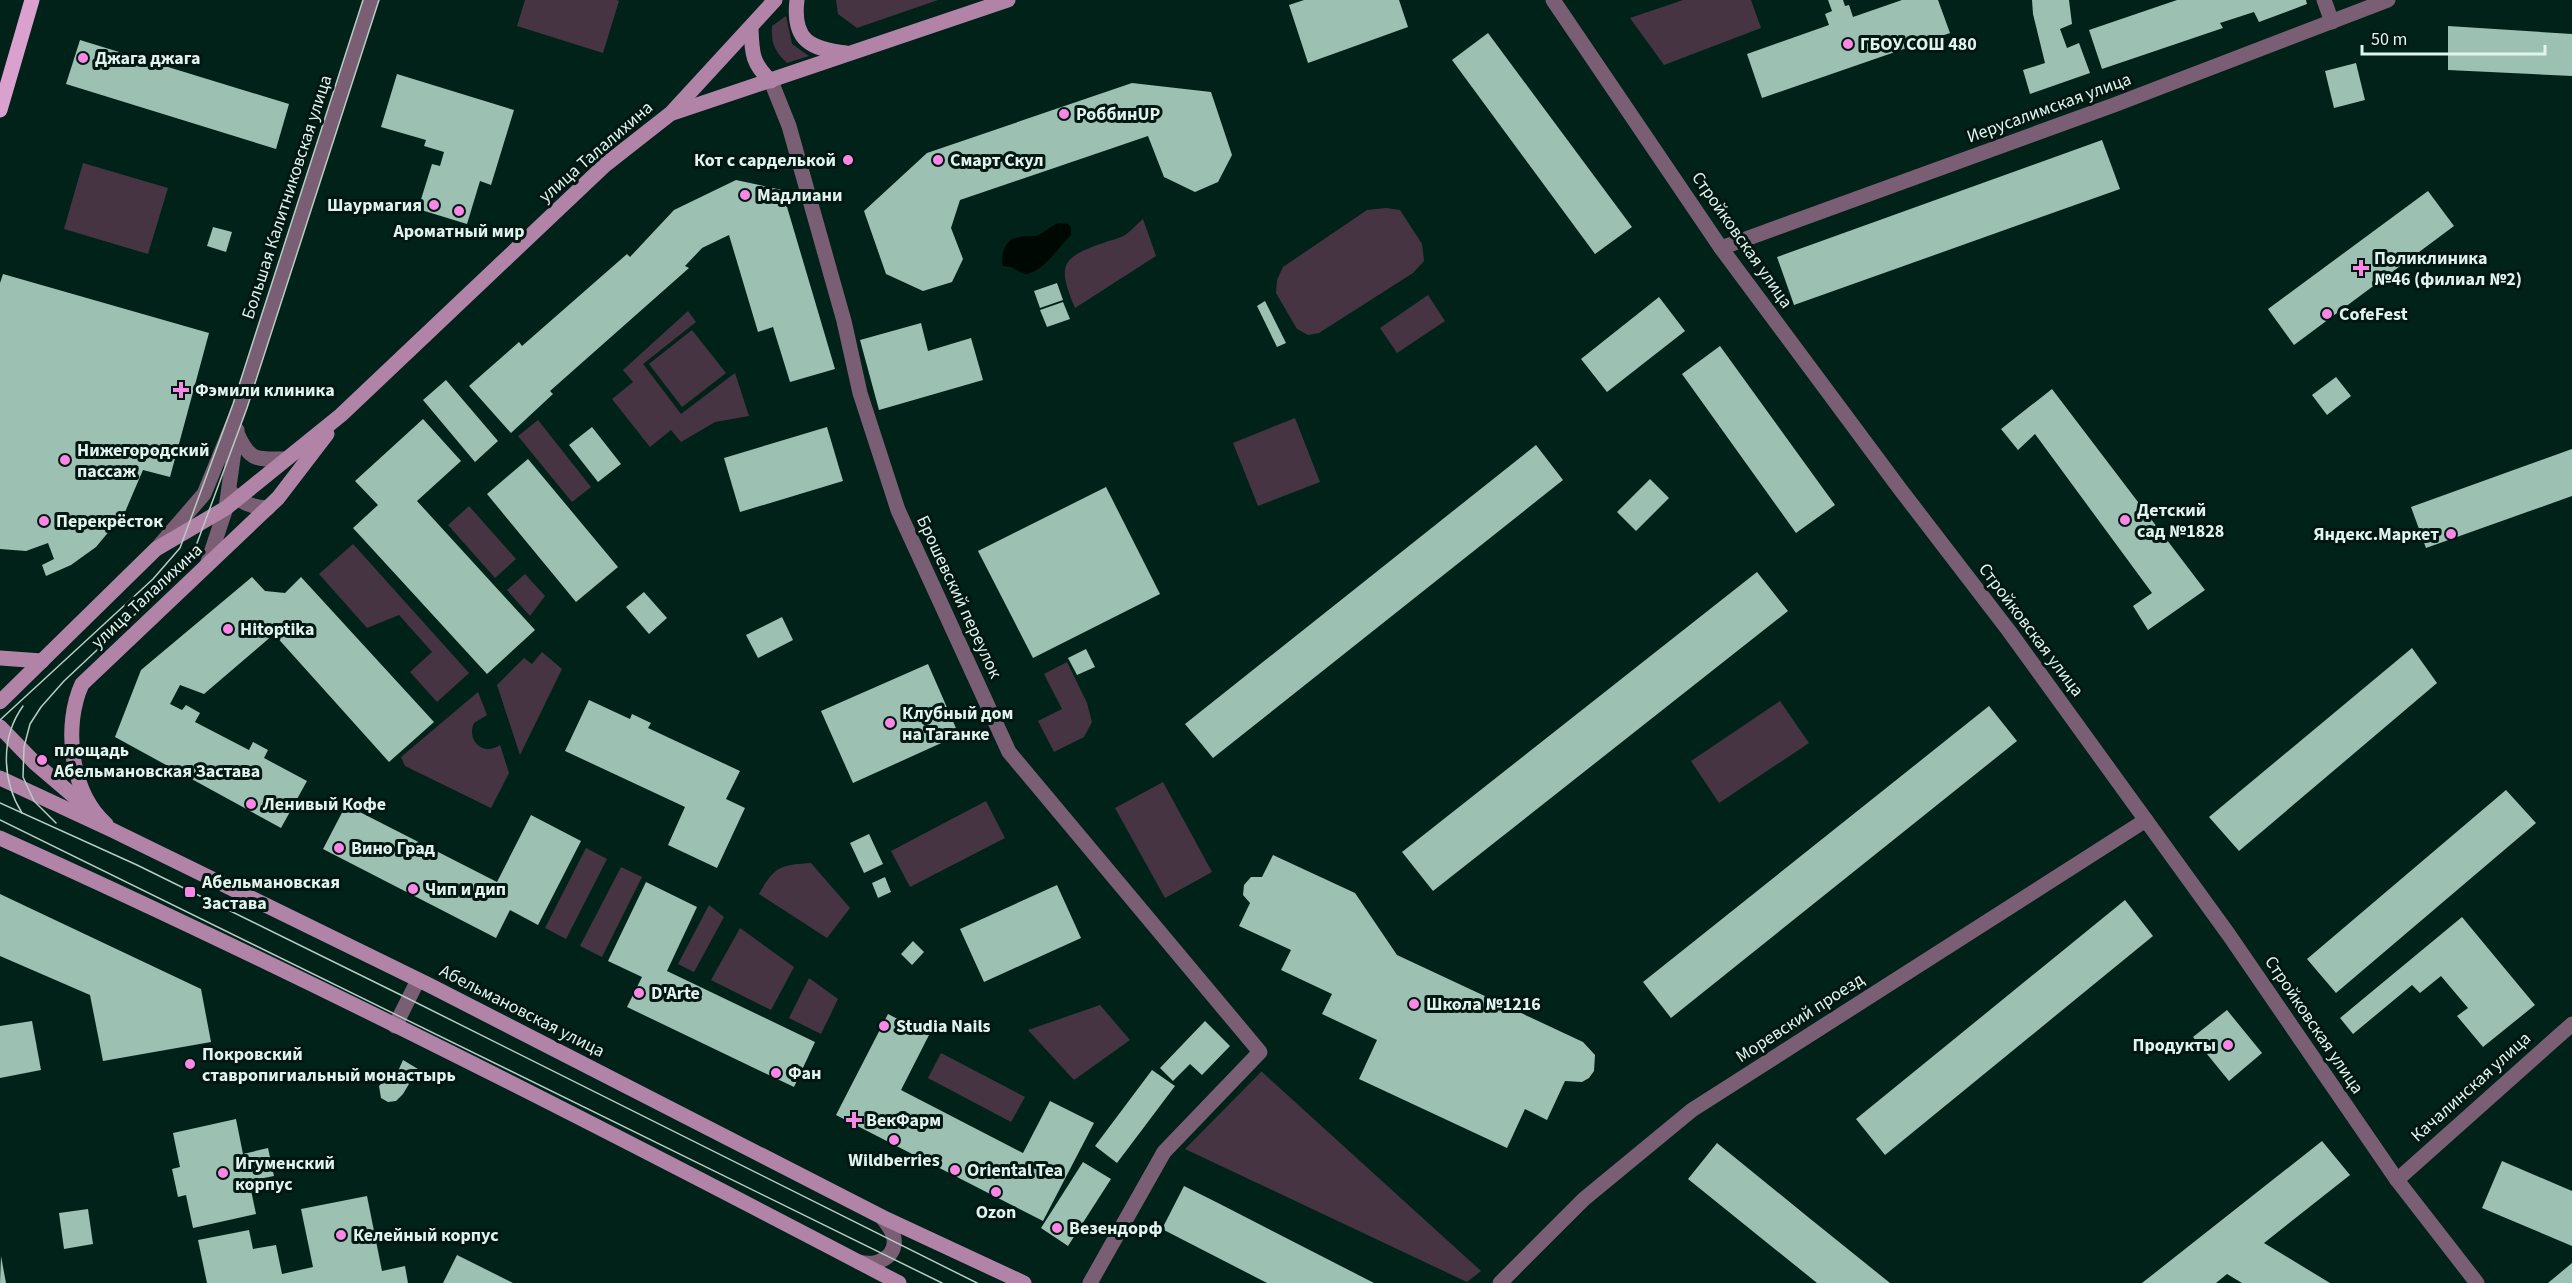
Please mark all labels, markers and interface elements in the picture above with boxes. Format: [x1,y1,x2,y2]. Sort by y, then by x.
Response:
scale bar [2362,18,2545,56]
text: 50 m [2371,27,2407,52]
place label: ГБОУ СОШ 480 [1860,32,1977,57]
marker: ГБОУ СОШ 480 [1841,37,1855,51]
place label: Джага джага [95,46,200,71]
marker: Джага джага [76,51,90,65]
street label: Иерусалимская улица [1963,67,2135,149]
street label: Большая Калитниковская улица [236,72,338,322]
street label: улица Талалихина [533,95,659,209]
place label: РоббинUP [1076,102,1160,127]
marker: РоббинUP [1057,107,1071,121]
place label: Кот с сарделькой [694,148,836,173]
place label: Смарт Скул [950,148,1044,173]
marker: Кот с сарделькой [841,153,855,167]
marker: Смарт Скул [931,153,945,167]
street label: Стройковская улица [1685,167,1799,313]
place label: Мадлиани [757,183,842,208]
marker: Мадлиани [738,188,752,202]
place label: Шаурмагия [327,193,422,218]
marker: Шаурмагия [427,198,441,212]
marker: Ароматный мир [452,204,466,218]
place label: Ароматный мир [392,219,525,244]
place label: Поликлиника №46 (филиал №2) [2374,246,2522,292]
marker: Поликлиника №46 (филиал №2) [2352,259,2370,277]
place label: CofeFest [2339,302,2408,327]
marker: CofeFest [2320,307,2334,321]
place label: Фэмили клиника [195,378,335,403]
marker: Фэмили клиника [172,381,190,399]
place label: Нижегородский пассаж [77,438,209,484]
marker: Нижегородский пассаж [58,453,72,467]
place label: Детский сад №1828 [2137,498,2224,544]
place label: Перекрёсток [56,509,163,534]
street label: Брошевский переулок [910,511,1008,683]
marker: Детский сад №1828 [2118,513,2132,527]
marker: Перекрёсток [37,514,51,528]
place label: Яндекс.Маркет [2313,522,2439,547]
marker: Яндекс.Маркет [2444,527,2458,541]
street label: улица Талалихина [86,538,208,654]
street label: Стройковская улица [1972,558,2090,702]
place label: Hitoptika [240,617,315,642]
marker: Hitoptika [221,622,235,636]
place label: Клубный дом на Таганке [902,701,1013,747]
marker: Клубный дом на Таганке [883,716,897,730]
place label: площадь Абельмановская Застава [53,738,260,784]
marker: площадь Абельмановская Застава [35,753,49,767]
place label: Ленивый Кофе [262,792,386,817]
marker: Ленивый Кофе [244,797,258,811]
place label: Вино Град [351,836,436,861]
marker: Вино Град [332,841,346,855]
place label: Абельмановская Застава [201,870,340,916]
place label: Чип и дип [425,877,506,902]
marker: Чип и дип [406,882,420,896]
marker: Абельмановская Застава [183,885,197,899]
street label: Стройковская улица [2258,951,2370,1099]
street label: Абельмановская улица [435,958,609,1064]
street label: Моревский проезд [1731,967,1869,1069]
place label: D'Arte [651,981,700,1006]
marker: D'Arte [632,986,646,1000]
place label: Школа №1216 [1426,992,1541,1017]
marker: Школа №1216 [1407,997,1421,1011]
place label: Studia Nails [896,1014,991,1039]
marker: Studia Nails [877,1019,891,1033]
street label: Качалинская улица [2406,1026,2536,1148]
place label: Продукты [2132,1033,2216,1058]
marker: Продукты [2221,1038,2235,1052]
place label: Покровский ставропигиальный монастырь [202,1042,456,1088]
marker: Покровский ставропигиальный монастырь [183,1057,197,1071]
place label: Фан [788,1061,821,1086]
marker: Фан [769,1066,783,1080]
place label: ВекФарм [866,1108,941,1133]
marker: ВекФарм [847,1113,861,1127]
marker: Wildberries [887,1133,901,1147]
place label: Wildberries [848,1148,940,1173]
place label: Игуменский корпус [235,1151,335,1197]
place label: Oriental Tea [967,1158,1063,1183]
marker: Oriental Tea [948,1163,962,1177]
marker: Игуменский корпус [216,1166,230,1180]
marker: Ozon [989,1185,1003,1199]
place label: Ozon [976,1200,1016,1225]
place label: Везендорф [1069,1216,1162,1241]
marker: Везендорф [1050,1221,1064,1235]
place label: Келейный корпус [353,1223,499,1248]
marker: Келейный корпус [334,1228,348,1242]

